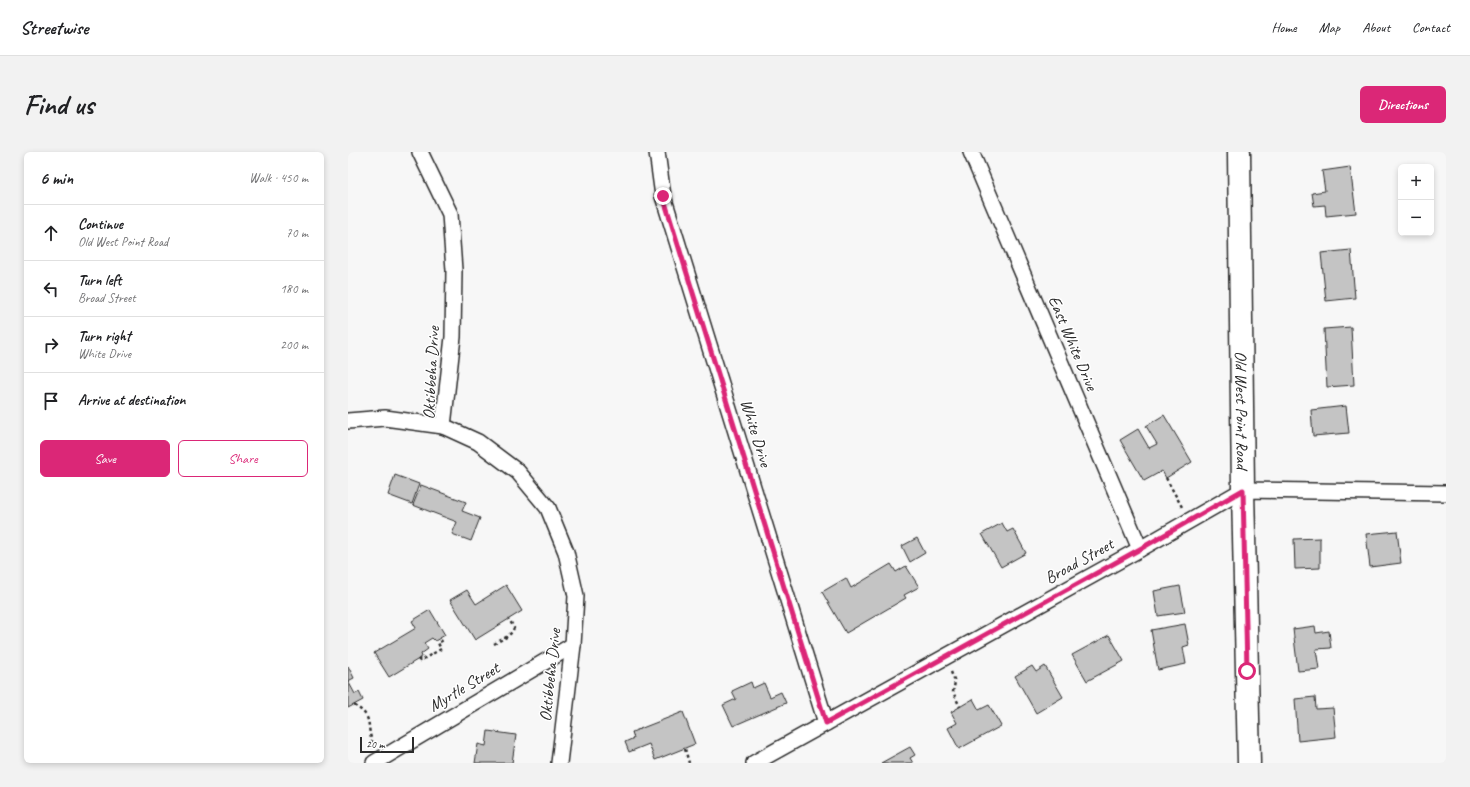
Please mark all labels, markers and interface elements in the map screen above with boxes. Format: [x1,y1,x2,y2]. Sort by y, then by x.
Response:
text: Streetwise [20,16,88,40]
text: Home [1271,19,1297,36]
text: Map [1319,19,1340,36]
text: About [1362,19,1390,36]
text: Contact [1412,19,1450,36]
button: Directions [1360,86,1446,123]
text: Find us [24,87,94,122]
map controls [1398,164,1434,236]
button: + [1398,164,1434,200]
text: 6 min [40,168,73,189]
text: Walk · 450 m [249,170,308,186]
route end [654,187,672,205]
button: − [1398,200,1434,236]
text: Continue [78,215,123,234]
icon: ahead [40,222,62,244]
text: 70 m [286,225,308,241]
text: Old West Point Road [78,234,168,250]
text: Turn left [78,271,121,290]
icon: left [40,278,62,300]
text: 180 m [280,281,308,297]
text: Broad Street [78,290,136,306]
street label: East White Drive [1044,293,1103,395]
street label: Oktibbeha Drive [418,324,444,420]
text: Turn right [78,327,131,346]
icon: right [40,334,62,356]
text: 200 m [280,337,308,353]
text: White Drive [78,346,131,362]
street label: Old West Point Road [1231,351,1253,471]
icon: arrive [40,390,62,412]
text: Arrive at destination [78,391,185,410]
street label: White Drive [736,397,777,471]
button: Save [40,440,170,477]
button: Share [178,440,308,477]
street label: Broad Street [1041,532,1119,588]
street label: Oktibbeha Drive [535,626,565,722]
street label: Myrtle Street [425,656,505,716]
route start [1238,662,1256,680]
scale bar [360,735,414,754]
text: 20 m [366,737,385,751]

